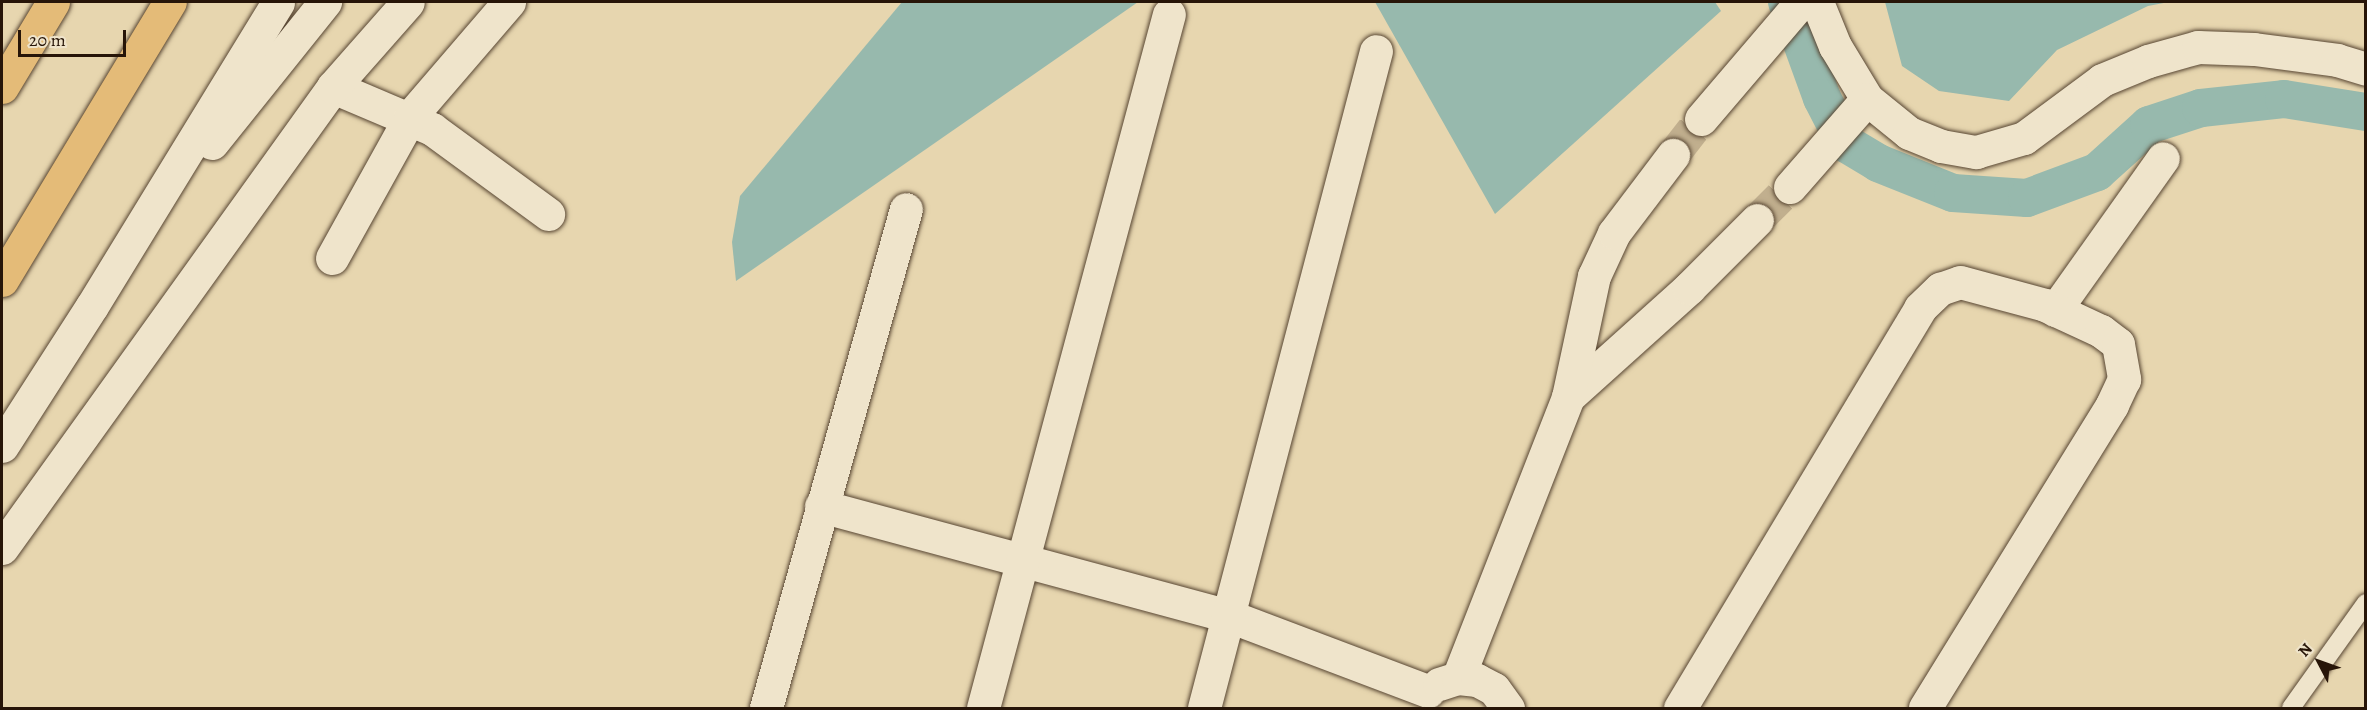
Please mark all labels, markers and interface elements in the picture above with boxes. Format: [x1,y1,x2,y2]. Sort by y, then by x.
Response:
scale bar [21,18,129,56]
text: 20 m [29,28,66,52]
north arrow [2289,632,2349,692]
text: N [2293,639,2318,662]

